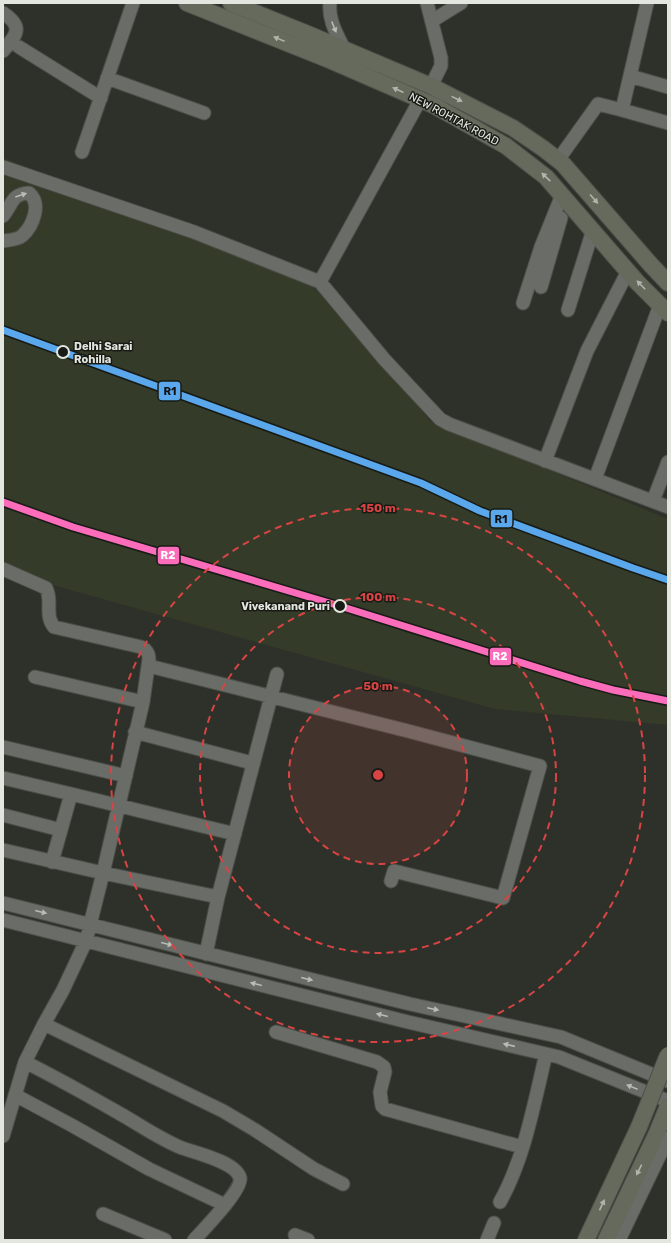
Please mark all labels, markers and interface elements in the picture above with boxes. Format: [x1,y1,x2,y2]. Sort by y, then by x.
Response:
one-way arrow [331,21,337,33]
one-way arrow [272,36,284,42]
one-way arrow [393,87,404,93]
street label: NEW ROHTAK ROAD [407,90,501,148]
one-way arrow [451,96,462,102]
one-way arrow [541,173,551,182]
one-way arrow [15,192,27,198]
one-way arrow [589,194,598,204]
one-way arrow [636,280,646,290]
place label: Delhi Sarai Rohilla [74,340,133,366]
marker: Delhi Sarai Rohilla [56,345,70,359]
line badge: R1 [158,381,181,401]
text: R1 [163,385,177,398]
text: 150 m [360,501,396,515]
line badge: R1 [490,509,513,528]
text: R1 [494,513,508,526]
line badge: R2 [157,546,180,565]
text: R2 [161,549,175,562]
text: 100 m [360,590,396,604]
marker: Vivekanand Puri [333,599,347,613]
place label: Vivekanand Puri [241,600,330,613]
line badge: R2 [489,647,512,666]
text: R2 [493,650,507,663]
text: 50 m [363,679,393,693]
centre of rings [371,768,385,782]
one-way arrow [35,909,47,915]
one-way arrow [161,941,173,947]
one-way arrow [300,976,313,982]
one-way arrow [250,981,262,987]
one-way arrow [427,1006,439,1012]
one-way arrow [376,1012,389,1018]
one-way arrow [503,1042,515,1048]
one-way arrow [625,1083,637,1089]
one-way arrow [636,1164,642,1176]
one-way arrow [599,1199,605,1210]

